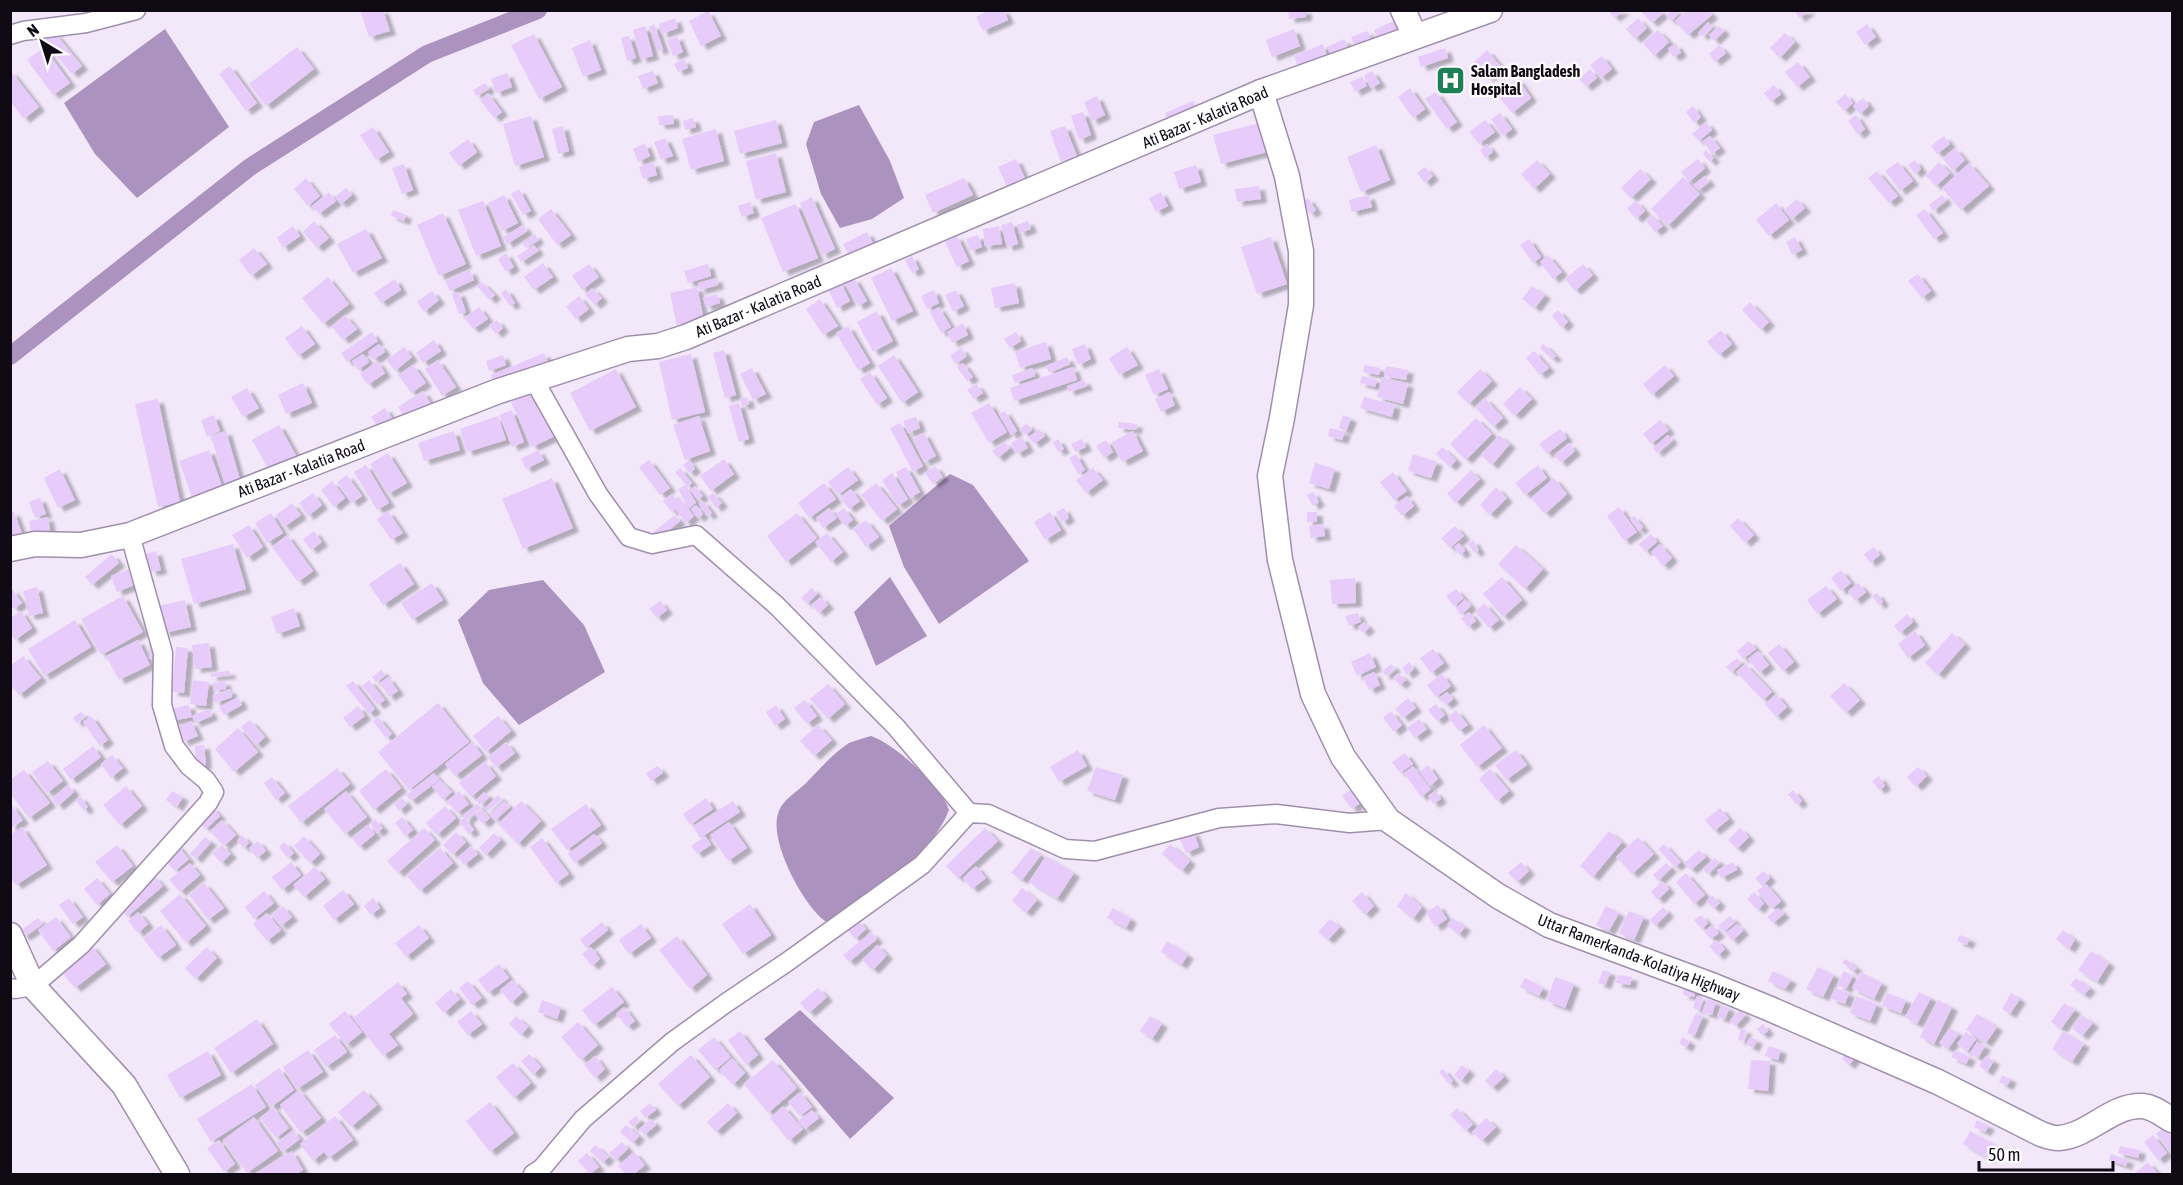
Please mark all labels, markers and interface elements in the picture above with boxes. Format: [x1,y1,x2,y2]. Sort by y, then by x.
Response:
north arrow [12,12,72,72]
text: N [23,20,42,40]
place label: Salam Bangladesh Hospital [1471,62,1580,98]
hospital icon: Salam Bangladesh Hospital [1434,64,1466,96]
street label: Ati Bazar - Kalatia Road [1139,82,1271,152]
street label: Ati Bazar - Kalatia Road [692,271,824,341]
street label: Ati Bazar - Kalatia Road [235,435,367,501]
street label: Uttar Ramerkanda-Kolatiya Highway [1535,910,1743,1005]
scale bar [1979,1134,2112,1172]
text: 50 m [1988,1144,2020,1165]

